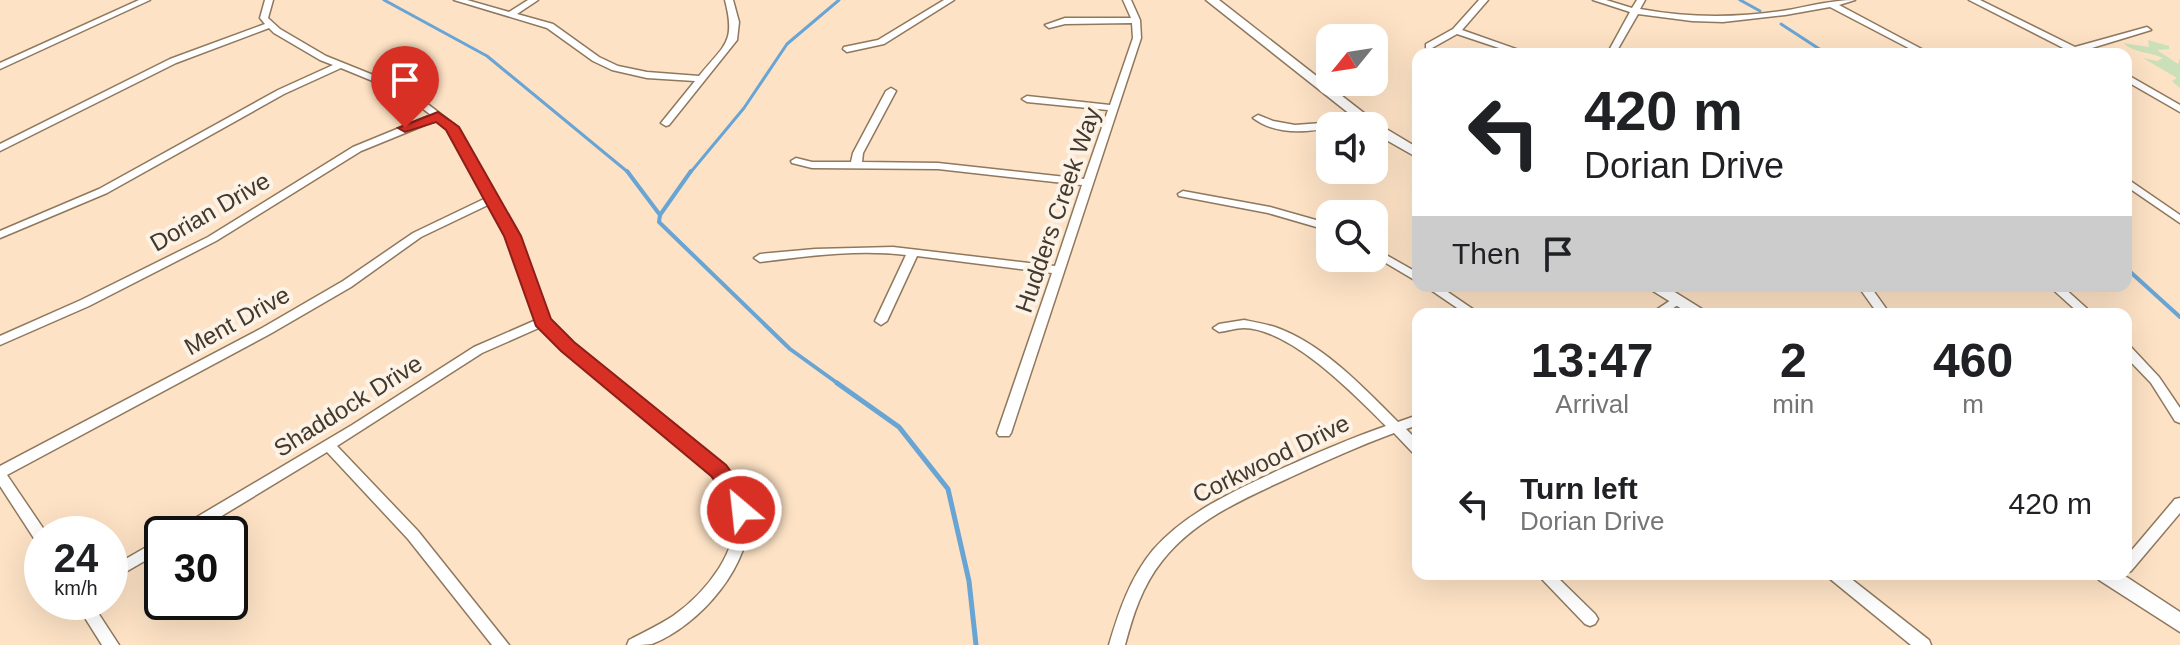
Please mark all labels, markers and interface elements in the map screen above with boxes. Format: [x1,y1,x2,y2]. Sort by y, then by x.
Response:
north arrow [1316,24,1388,96]
map controls [1316,24,1388,272]
pin [371,46,439,128]
icon: arrive [383,58,427,102]
text: 420 m [1584,79,1743,142]
icon: left [1452,80,1556,184]
street label: Hudders Creek Way [1010,104,1105,316]
button: sound [1316,112,1388,184]
text: Dorian Drive [1584,145,1784,186]
street label: Dorian Drive [145,167,274,257]
button: search [1316,200,1388,272]
icon: arrive [1536,232,1580,276]
text: Then [1452,237,1520,270]
street label: Ment Drive [179,281,294,360]
text: 13:47 [1531,334,1654,387]
text: 2 [1780,334,1807,387]
text: 460 [1933,334,2013,387]
street label: Shaddock Drive [269,349,427,462]
text: Arrival [1555,389,1629,419]
text: min [1772,389,1814,419]
text: m [1962,389,1984,419]
street label: Corkwood Drive [1188,409,1353,508]
position arrow [699,468,783,552]
text: Turn left [1520,472,1638,505]
icon: left [1452,482,1496,526]
text: 420 m [2009,487,2092,520]
text: Dorian Drive [1520,506,1665,536]
speed limit sign: 30 [144,516,248,620]
text: 24 [54,536,98,580]
text: km/h [54,577,98,599]

